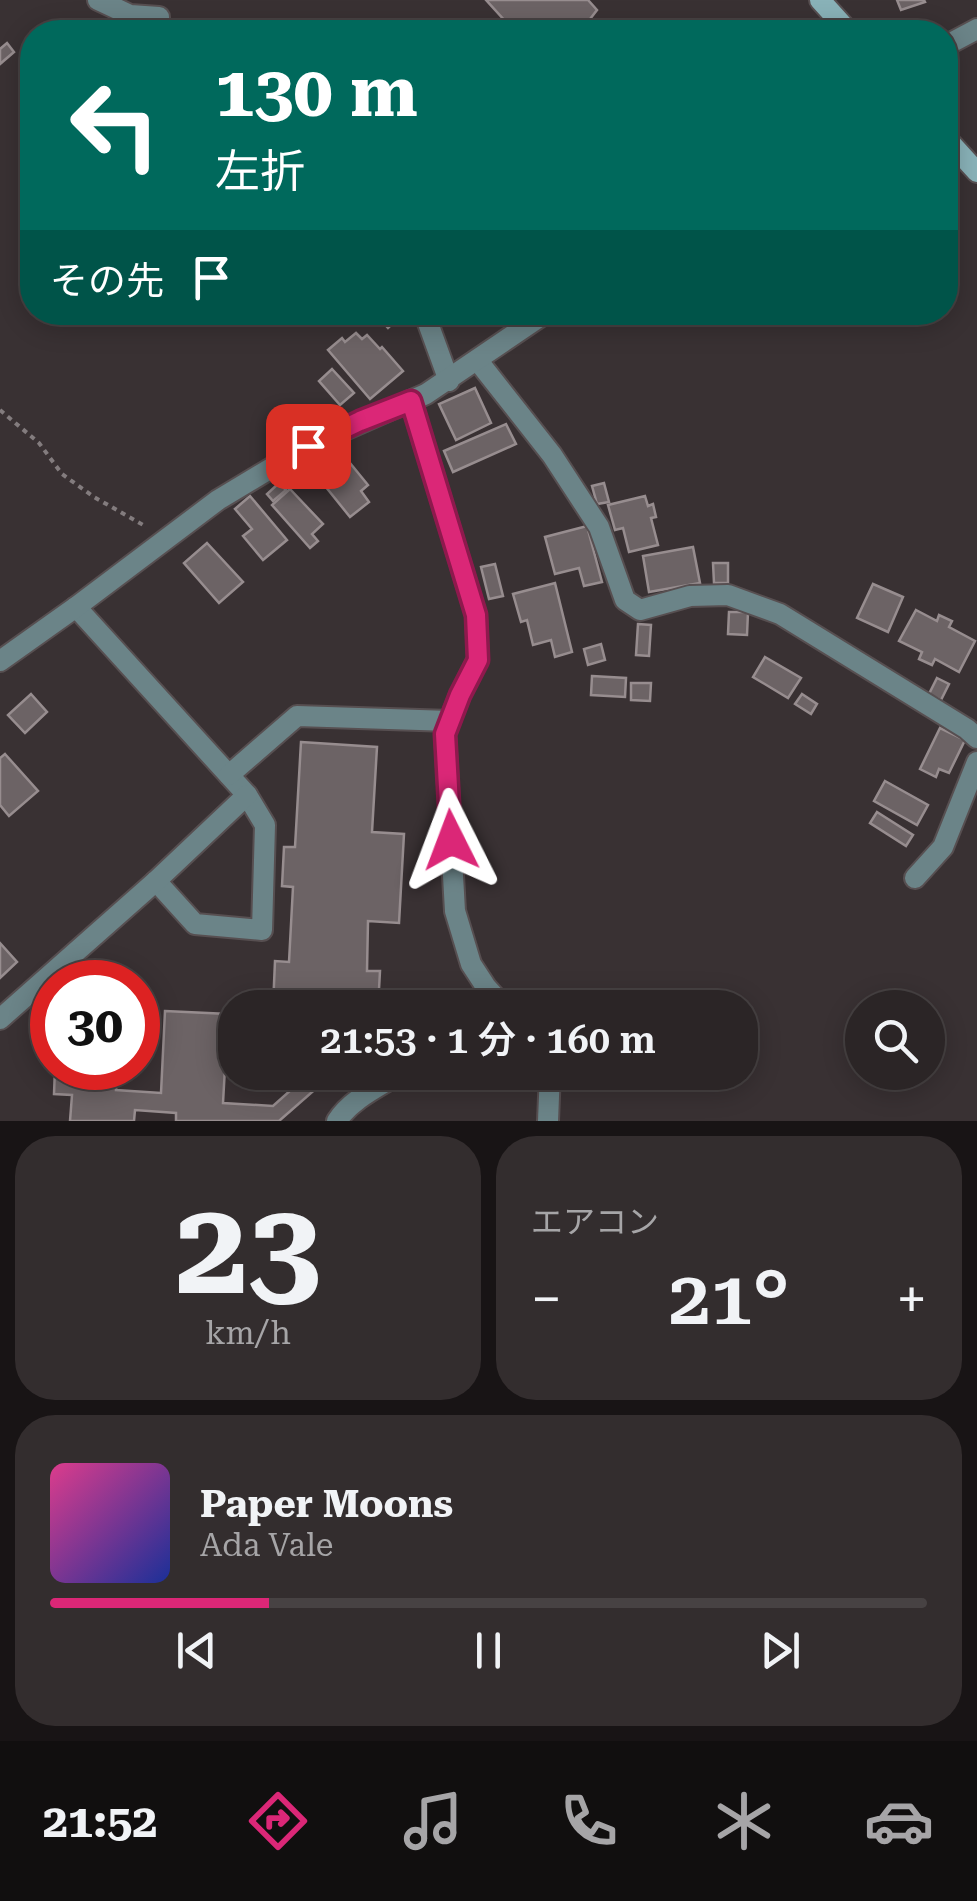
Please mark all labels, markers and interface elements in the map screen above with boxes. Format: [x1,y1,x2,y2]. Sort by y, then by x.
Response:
text: 130 m [215,51,418,133]
icon: left [50,60,180,190]
text: 左折 [215,145,305,198]
icon: arrive [184,250,239,305]
text: その先 [50,259,164,303]
pin [266,404,351,489]
icon: arrive [281,419,336,474]
position arrow [399,788,503,892]
speed limit sign: 30 [30,960,160,1090]
map controls [845,990,945,1090]
button: search [845,990,945,1090]
text: 21:53 · 1 分 · 160 m [320,1018,656,1062]
text: 23 [175,1172,321,1325]
text: エアコン [531,1203,659,1241]
text: 21° [668,1254,790,1342]
text: − [531,1267,562,1331]
text: + [896,1267,927,1331]
text: km/h [205,1314,291,1352]
text: Paper Moons [200,1482,453,1526]
text: Ada Vale [200,1526,333,1564]
icon: previous [169,1623,224,1678]
icon: pause [461,1623,516,1678]
icon: next [753,1623,808,1678]
icon: directions [243,1786,313,1856]
icon: music [398,1786,468,1856]
icon: phone [554,1786,624,1856]
icon: climate [709,1786,779,1856]
icon: car [864,1786,934,1856]
text: 21:52 [43,1795,158,1848]

